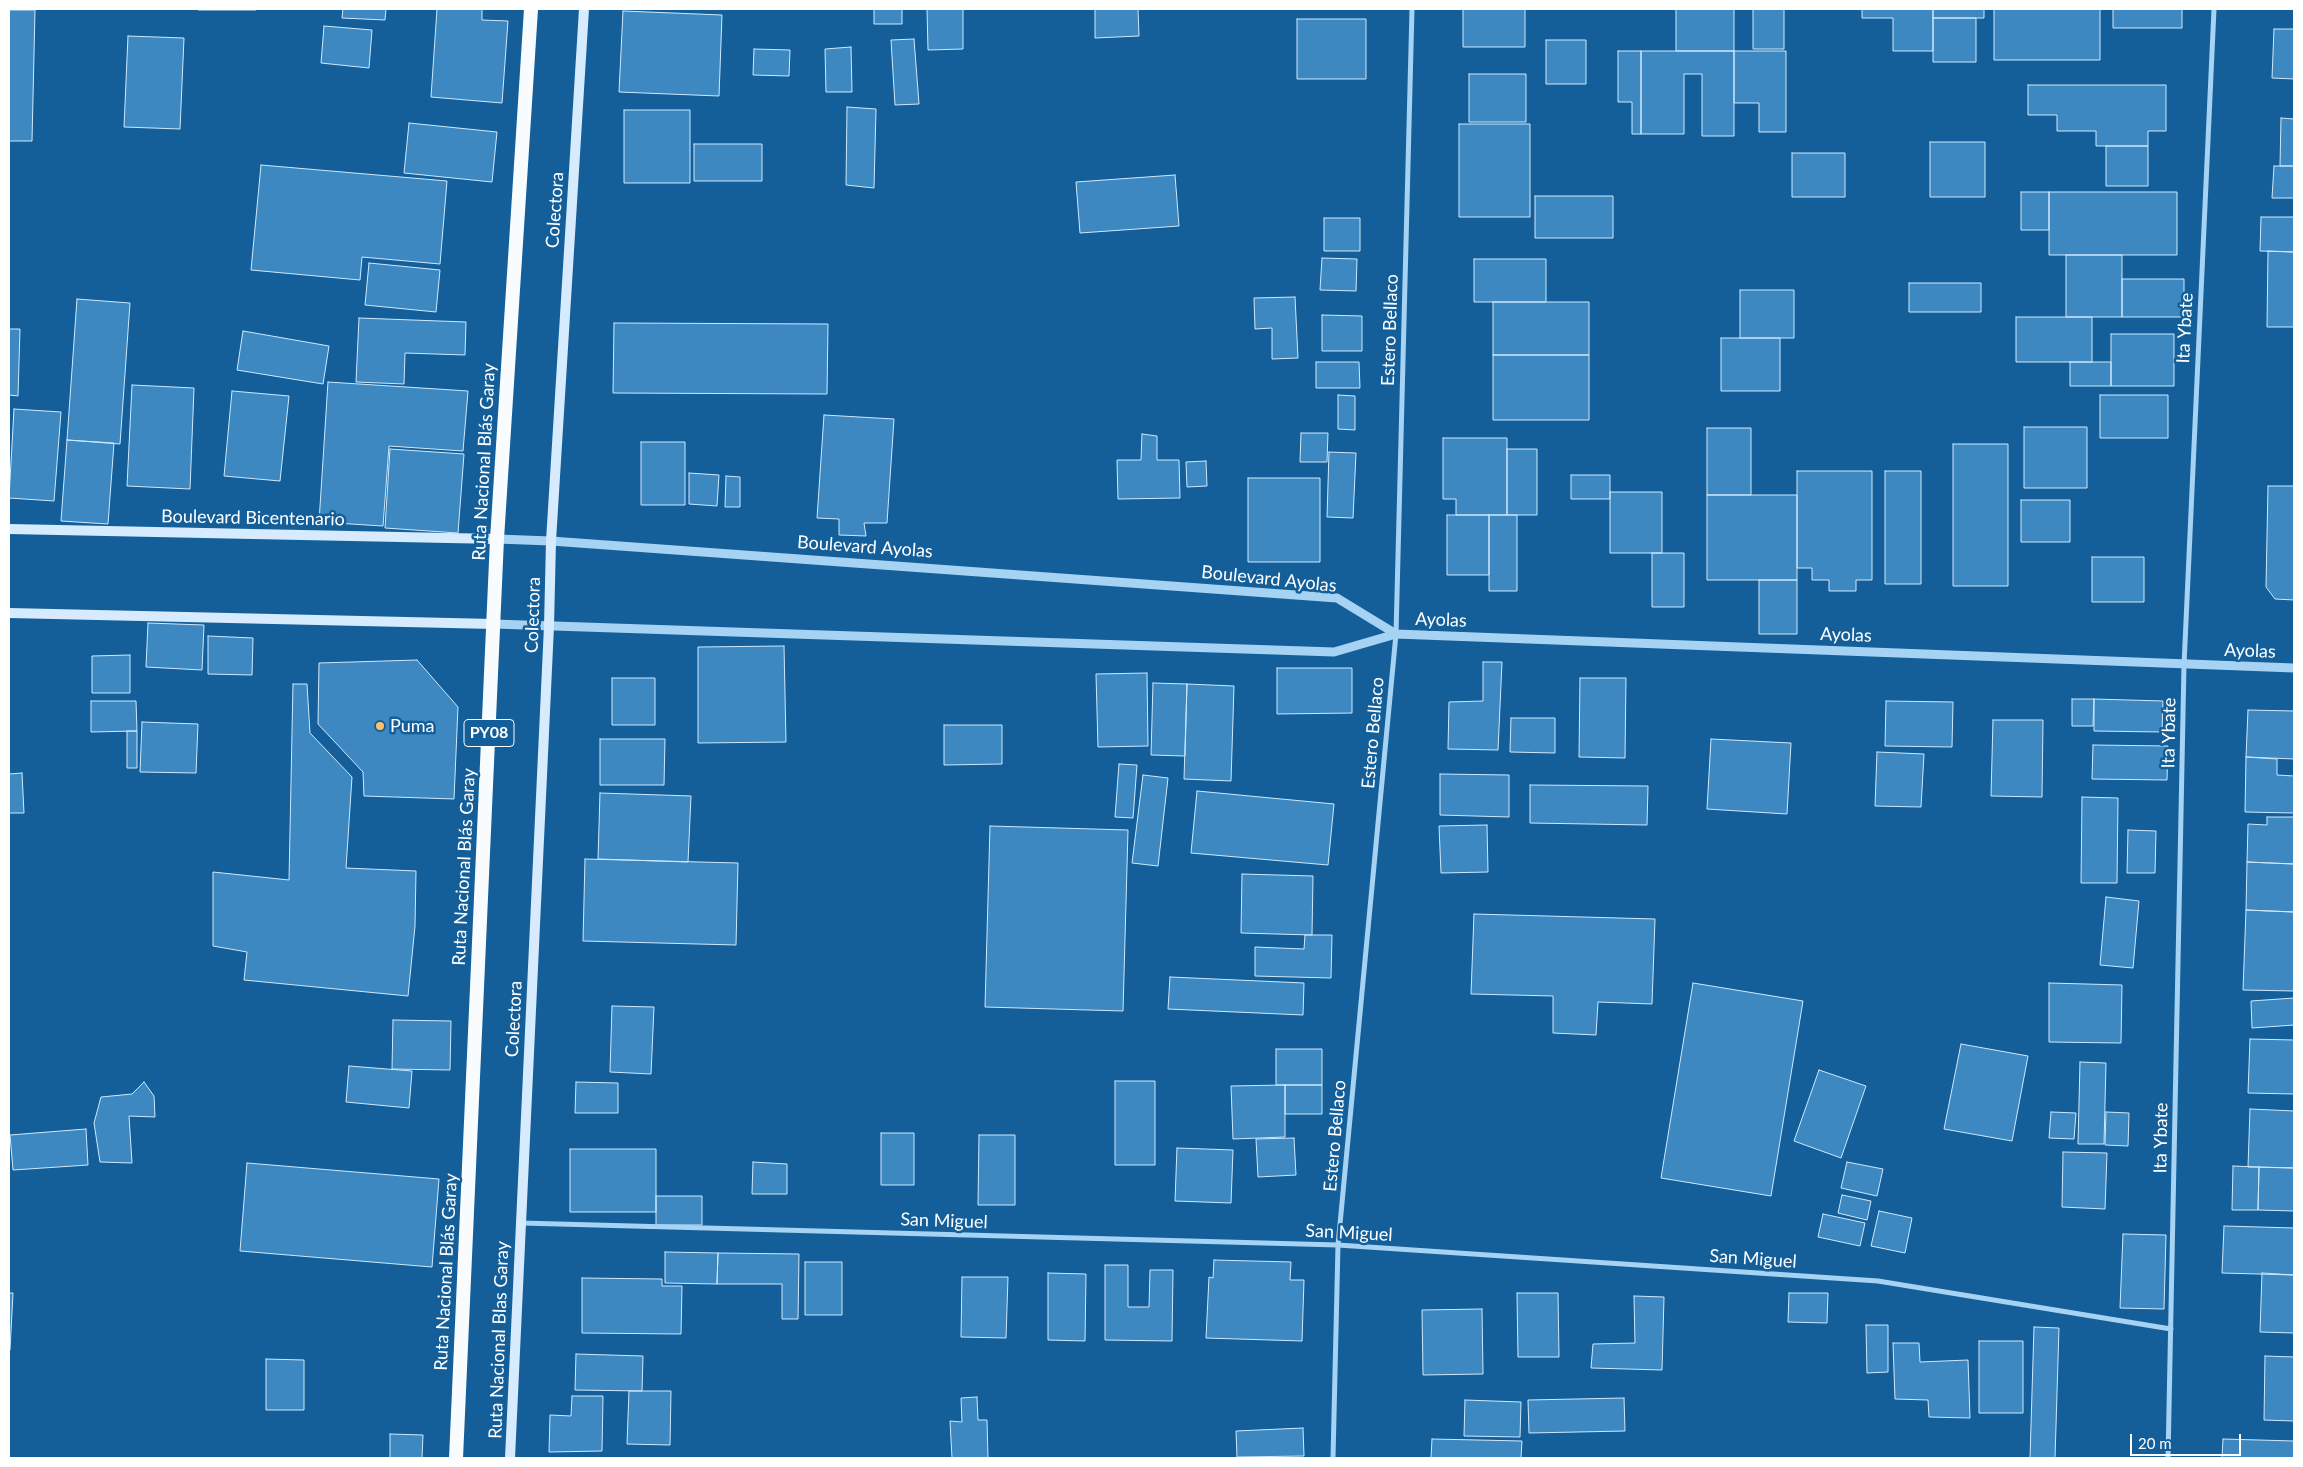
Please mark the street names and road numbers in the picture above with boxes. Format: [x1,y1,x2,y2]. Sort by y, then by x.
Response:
street label: Colectora [542,171,568,249]
street label: Estero Bellaco [1377,274,1403,386]
street label: Ita Ybate [2172,292,2198,364]
street label: Ruta Nacional Blás Garay [468,363,500,561]
street label: Boulevard Bicentenario [161,506,345,530]
street label: Boulevard Ayolas [796,531,934,563]
street label: Boulevard Ayolas [1200,561,1338,597]
street label: Colectora [521,576,545,654]
street label: Ayolas [1415,608,1467,632]
street label: Ayolas [1820,623,1872,647]
street label: Ayolas [2224,639,2276,663]
street label: Estero Bellaco [1357,676,1389,790]
street label: Ita Ybate [2158,697,2180,769]
road number: PY08 [464,720,514,746]
street label: Ruta Nacional Blás Garay [448,768,480,966]
street label: Colectora [501,980,527,1058]
street label: Estero Bellaco [1319,1079,1351,1193]
street label: Ita Ybate [2150,1102,2172,1174]
street label: Ruta Nacional Blás Garay [430,1173,462,1371]
street label: San Miguel [900,1209,988,1233]
street label: San Miguel [1305,1220,1393,1246]
street label: Ruta Nacional Blas Garay [485,1241,513,1439]
street label: San Miguel [1709,1245,1797,1273]

